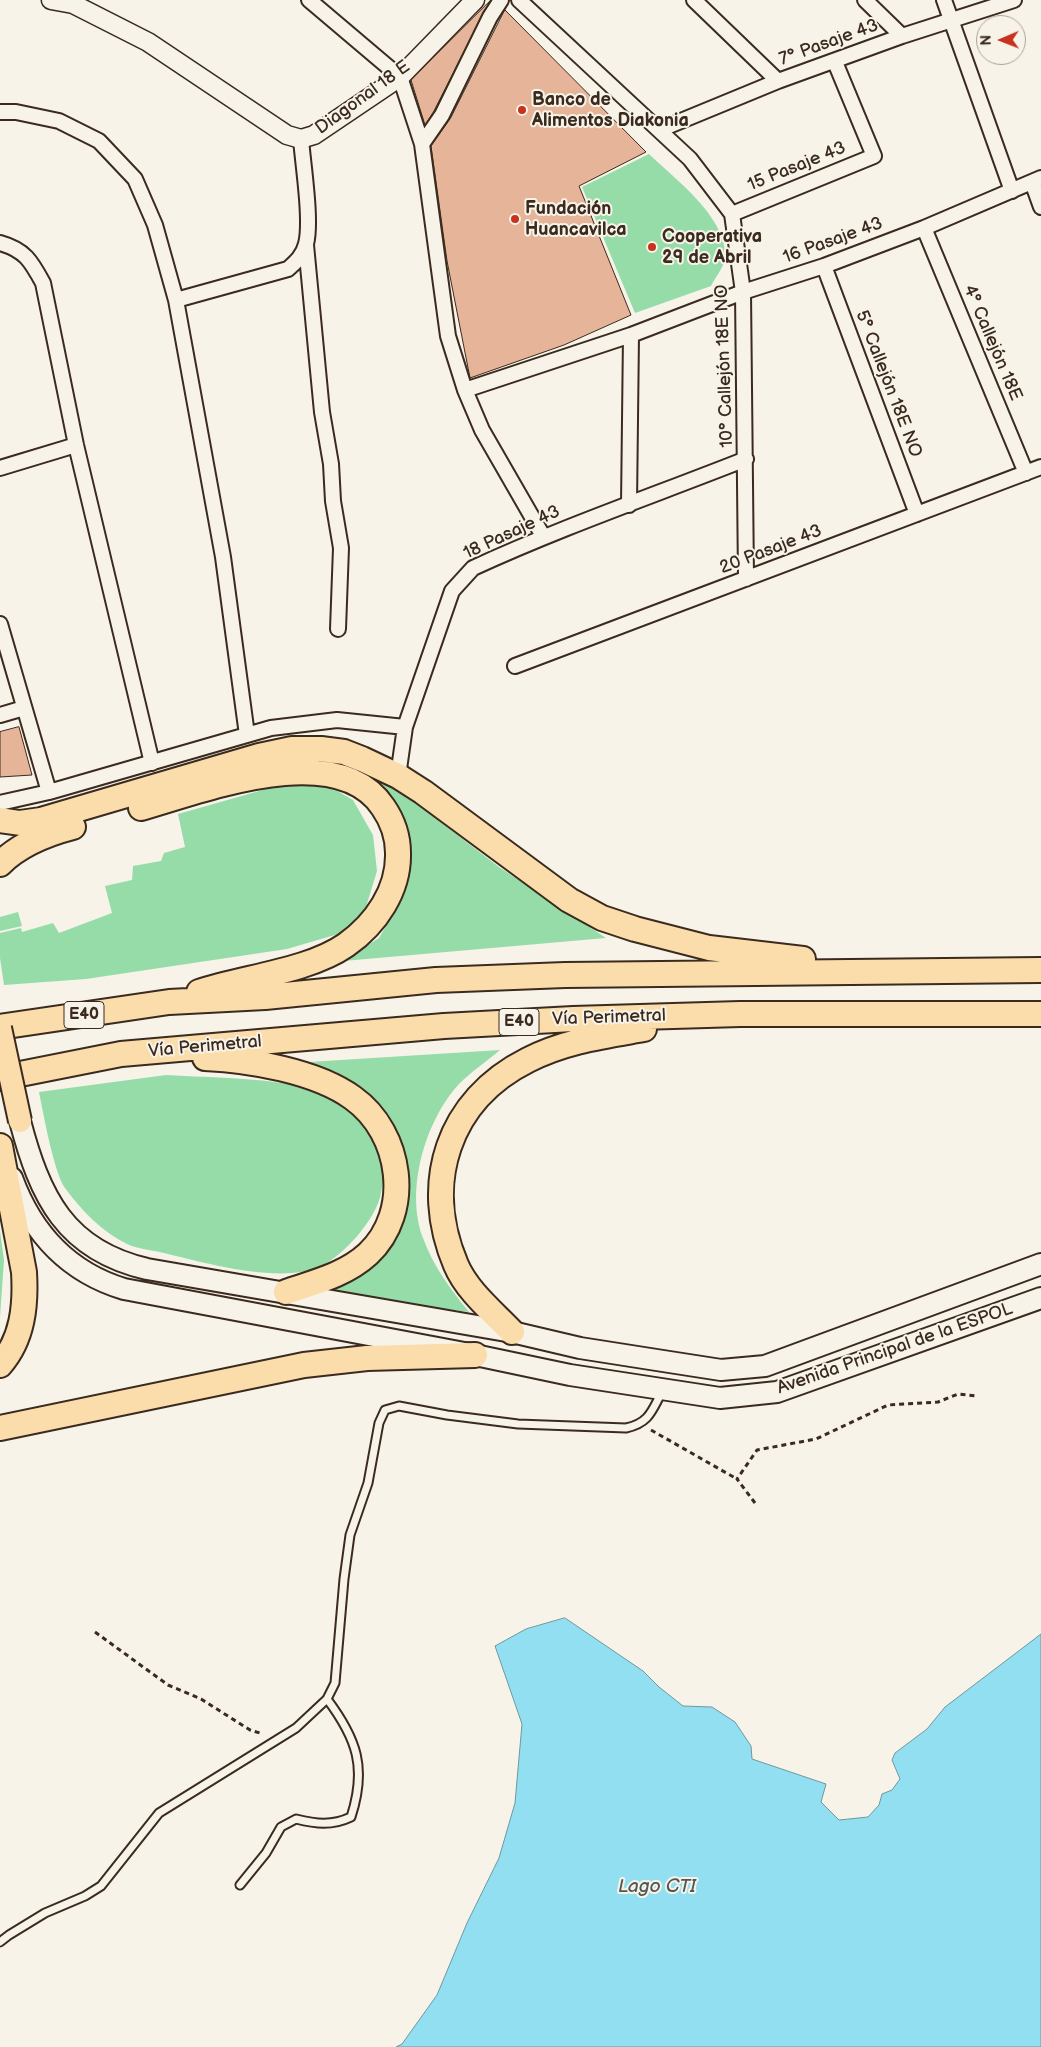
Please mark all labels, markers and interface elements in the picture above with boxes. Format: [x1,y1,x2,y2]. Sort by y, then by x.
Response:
street label: 7° Pasaje 43 [777,15,881,71]
north arrow [976,15,1026,65]
text: N [978,35,995,46]
street label: Diagonal 18 E [312,56,414,140]
place label: Banco de Alimentos Diakonia [532,89,689,132]
marker: Banco de Alimentos Diakonia [516,104,528,116]
street label: 15 Pasaje 43 [745,138,849,196]
place label: Fundación Huancavilca [525,198,627,240]
marker: Fundación Huancavilca [509,213,521,225]
street label: 16 Pasaje 43 [780,213,886,269]
place label: Cooperativa 29 de Abril [662,226,762,268]
marker: Cooperativa 29 de Abril [646,241,658,253]
street label: 4° Callejón 18E [958,282,1026,404]
street label: 10° Callejón 18E NO [711,284,739,448]
street label: 5° Callejón 18E NO [850,307,926,461]
street label: 18 Pasaje 43 [460,501,564,565]
street label: 20 Pasaje 43 [717,521,825,579]
road number: E40 [64,1002,104,1028]
street label: Vía Perimetral [552,1005,666,1031]
road number: E40 [499,1009,539,1036]
street label: Vía Perimetral [147,1031,263,1063]
street label: Avenida Principal de la ESPOL [774,1298,1016,1400]
water label: Lago CTI [618,1876,696,1898]

